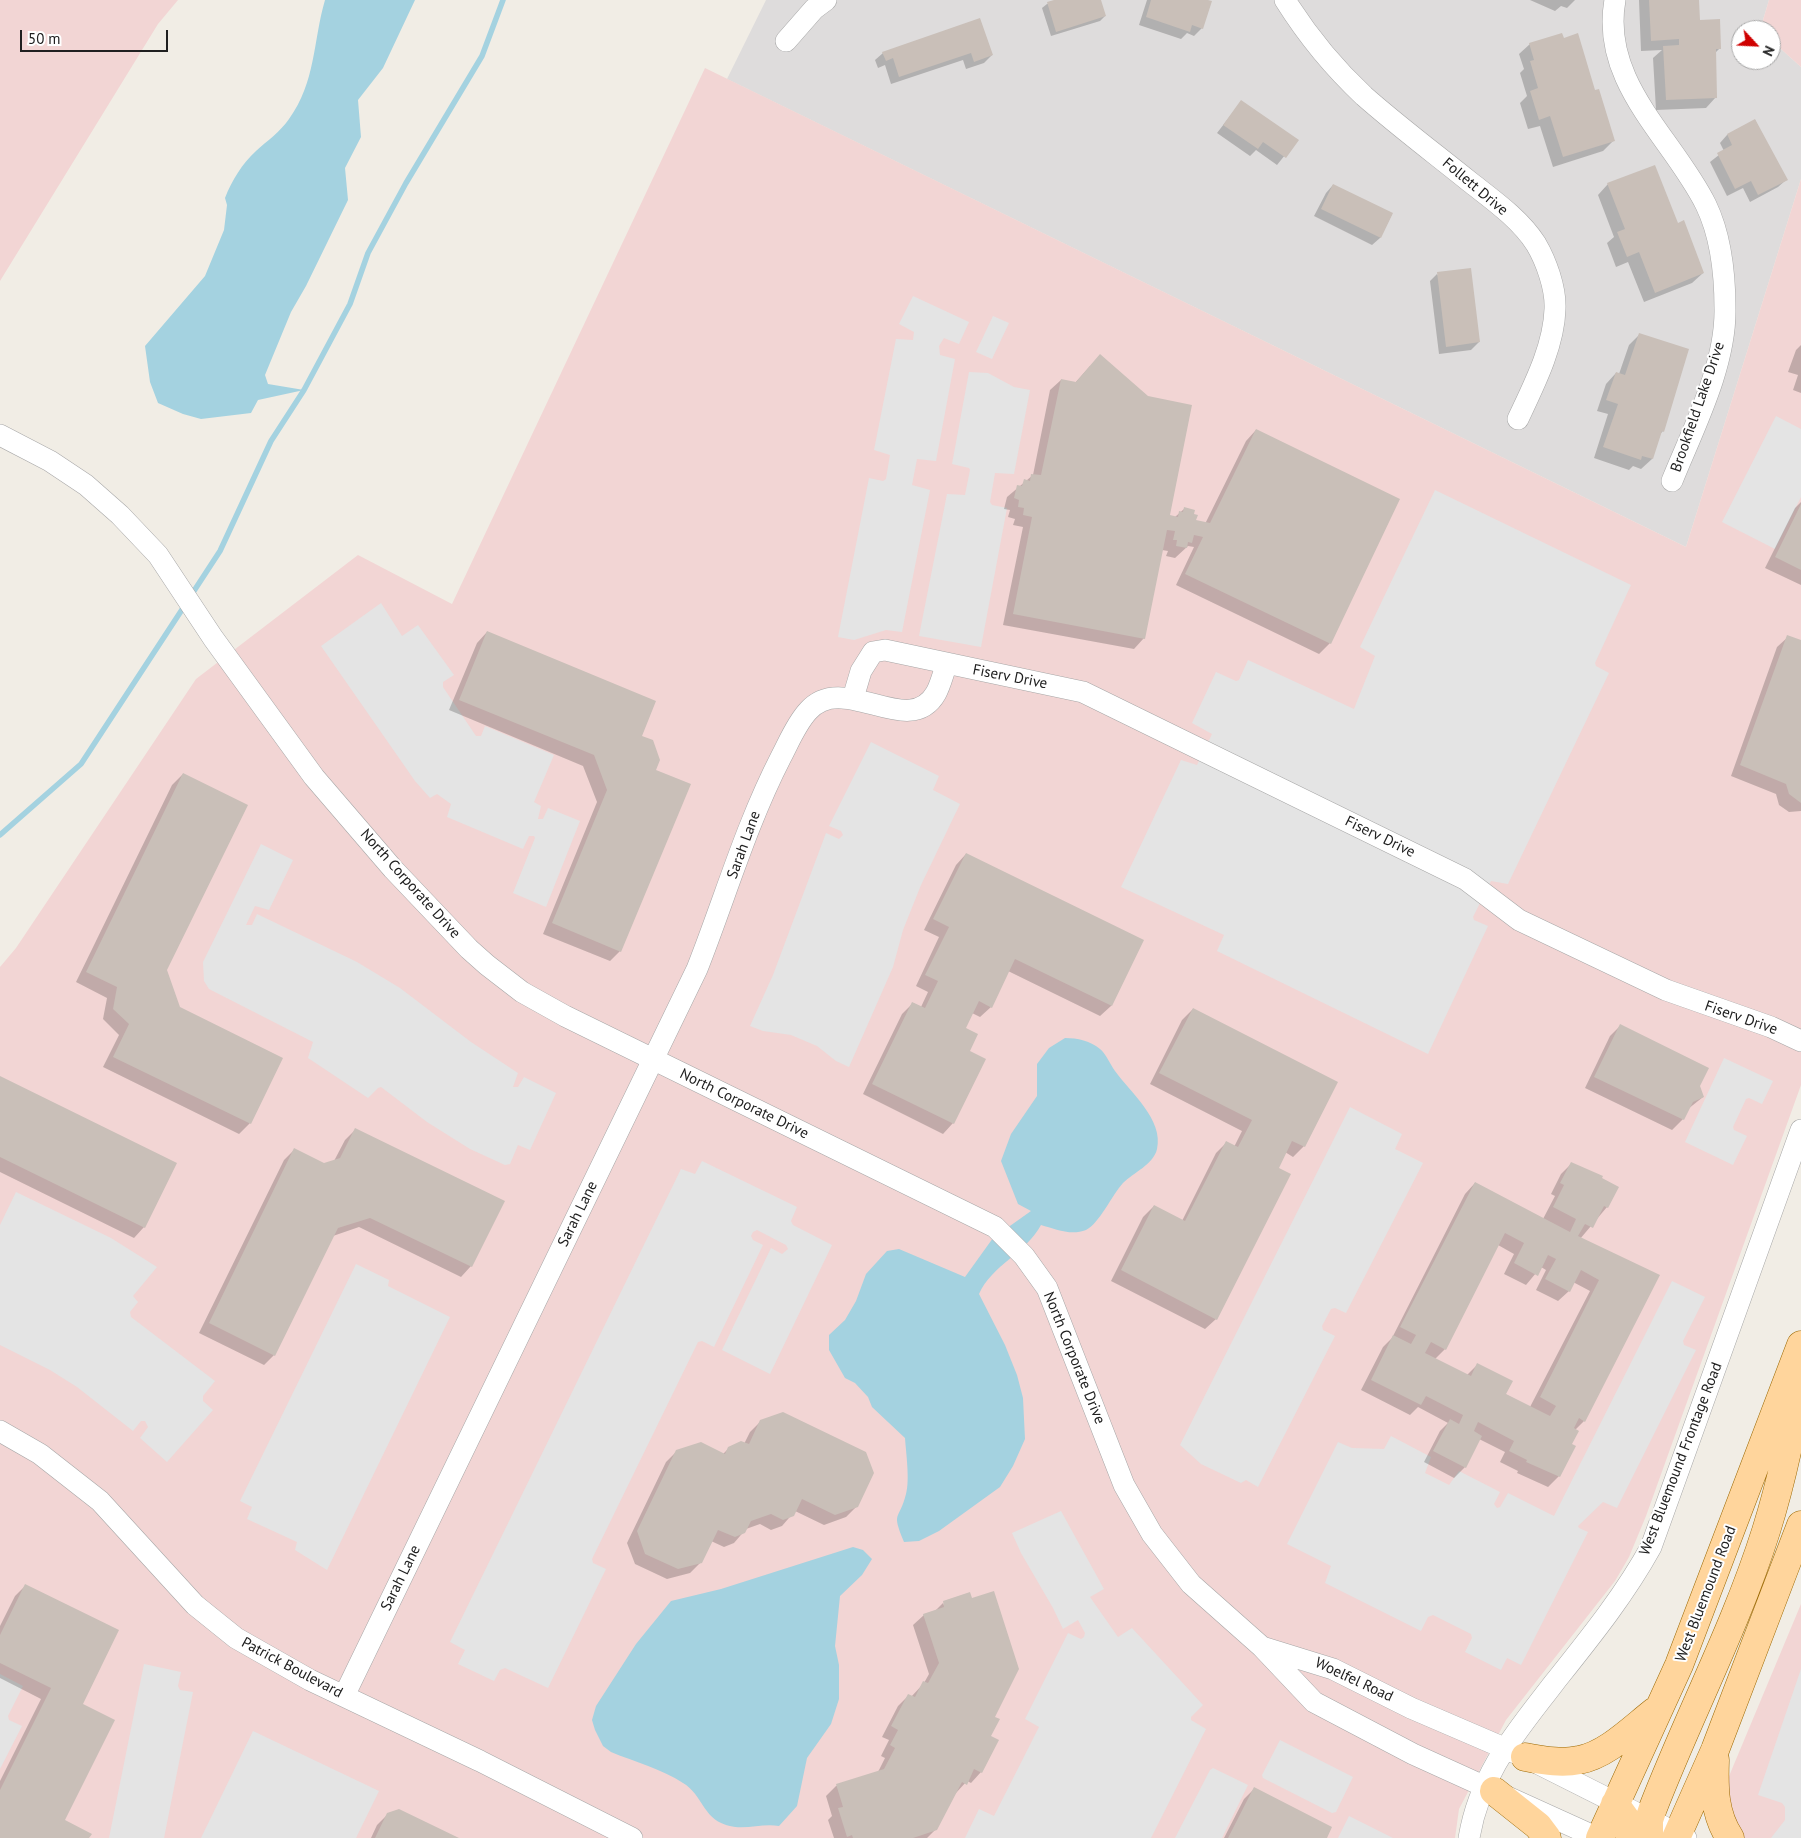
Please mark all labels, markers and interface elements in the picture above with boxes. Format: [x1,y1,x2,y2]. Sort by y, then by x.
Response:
scale bar [22,20,170,52]
north arrow [1731,20,1781,70]
text: 50 m [28,29,61,48]
text: N [1759,43,1779,59]
street label: Follett Drive [1439,154,1511,220]
street label: Brookfield Lake Drive [1667,340,1729,474]
street label: Fiserv Drive [971,661,1049,693]
street label: Sarah Lane [723,809,765,881]
street label: Fiserv Drive [1342,812,1418,862]
street label: North Corporate Drive [356,826,464,942]
street label: Fiserv Drive [1702,997,1780,1039]
street label: North Corporate Drive [677,1065,811,1143]
street label: Sarah Lane [554,1178,602,1250]
street label: North Corporate Drive [1039,1289,1109,1427]
street label: West Bluemound Frontage Road [1636,1360,1726,1558]
street label: West Bluemound Road [1672,1524,1740,1664]
street label: Sarah Lane [377,1542,425,1614]
street label: Patrick Boulevard [238,1634,346,1702]
street label: Woelfel Road [1312,1654,1396,1706]

